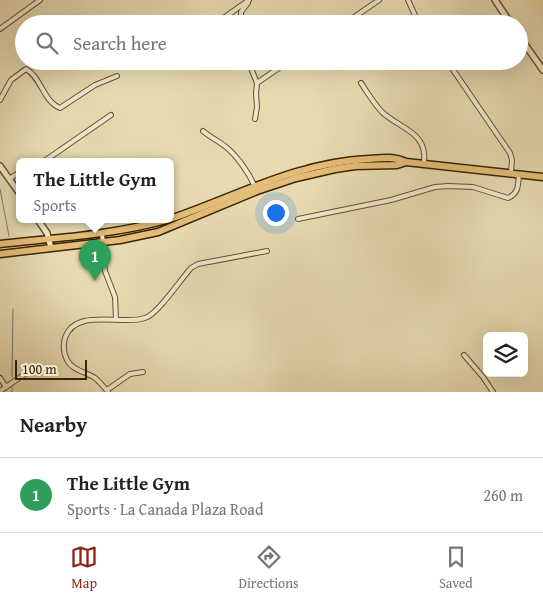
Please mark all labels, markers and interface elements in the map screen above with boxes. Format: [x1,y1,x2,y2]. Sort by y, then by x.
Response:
search box [15,15,528,70]
icon: search [33,29,61,57]
text: Search here [73,29,167,57]
popup [16,158,174,223]
text: The Little Gym [33,165,157,193]
text: Sports [33,193,77,217]
your location [263,200,289,226]
pin: 1 [79,240,111,281]
map controls [483,332,528,377]
button: layers [483,332,528,377]
scale bar [15,357,88,380]
text: 100 m [22,359,57,379]
text: Nearby [20,409,87,440]
text: The Little Gym [67,469,190,497]
text: 1 [32,483,40,507]
text: 260 m [483,483,523,507]
text: Sports · La Canada Plaza Road [67,497,263,521]
tab: Map [70,543,98,593]
tab: Directions [238,543,299,593]
tab: Saved [439,543,473,593]

